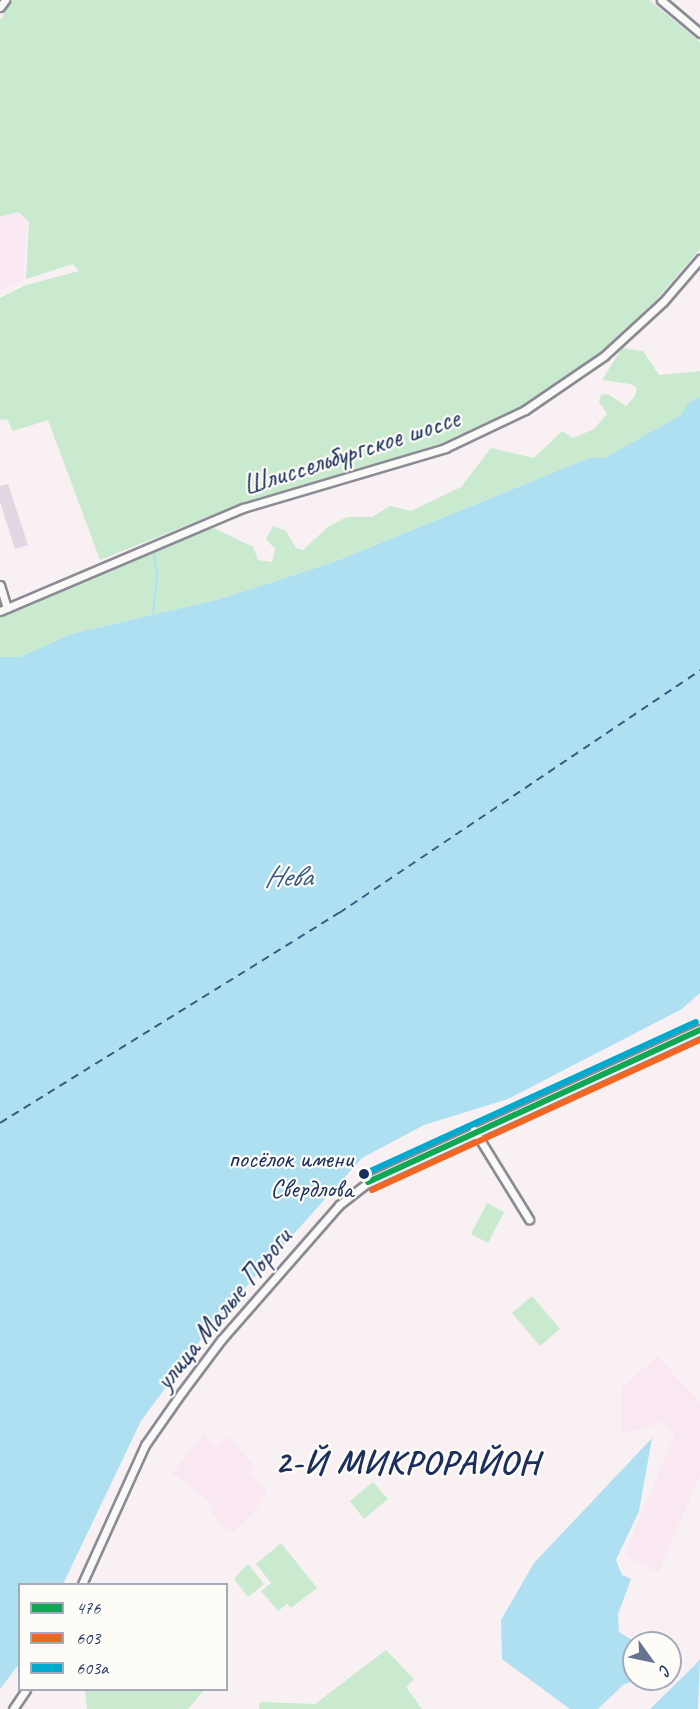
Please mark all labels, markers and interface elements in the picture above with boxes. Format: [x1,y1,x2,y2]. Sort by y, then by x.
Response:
street label: Шлиссельбургское шоссе [238,401,464,503]
water label: Нева [264,858,312,894]
place label: посёлок имени Свердлова [231,1143,353,1204]
marker: посёлок имени Свердлова [358,1168,370,1180]
street label: улица Малые Пороги [147,1221,299,1397]
district label: 2-Й МИКРОРАЙОН [271,1442,543,1482]
legend [18,1583,228,1691]
text: 476 [76,1597,100,1619]
text: 603 [76,1627,100,1649]
north arrow [622,1631,682,1691]
text: 603а [76,1657,108,1679]
text: С [655,1661,676,1678]

